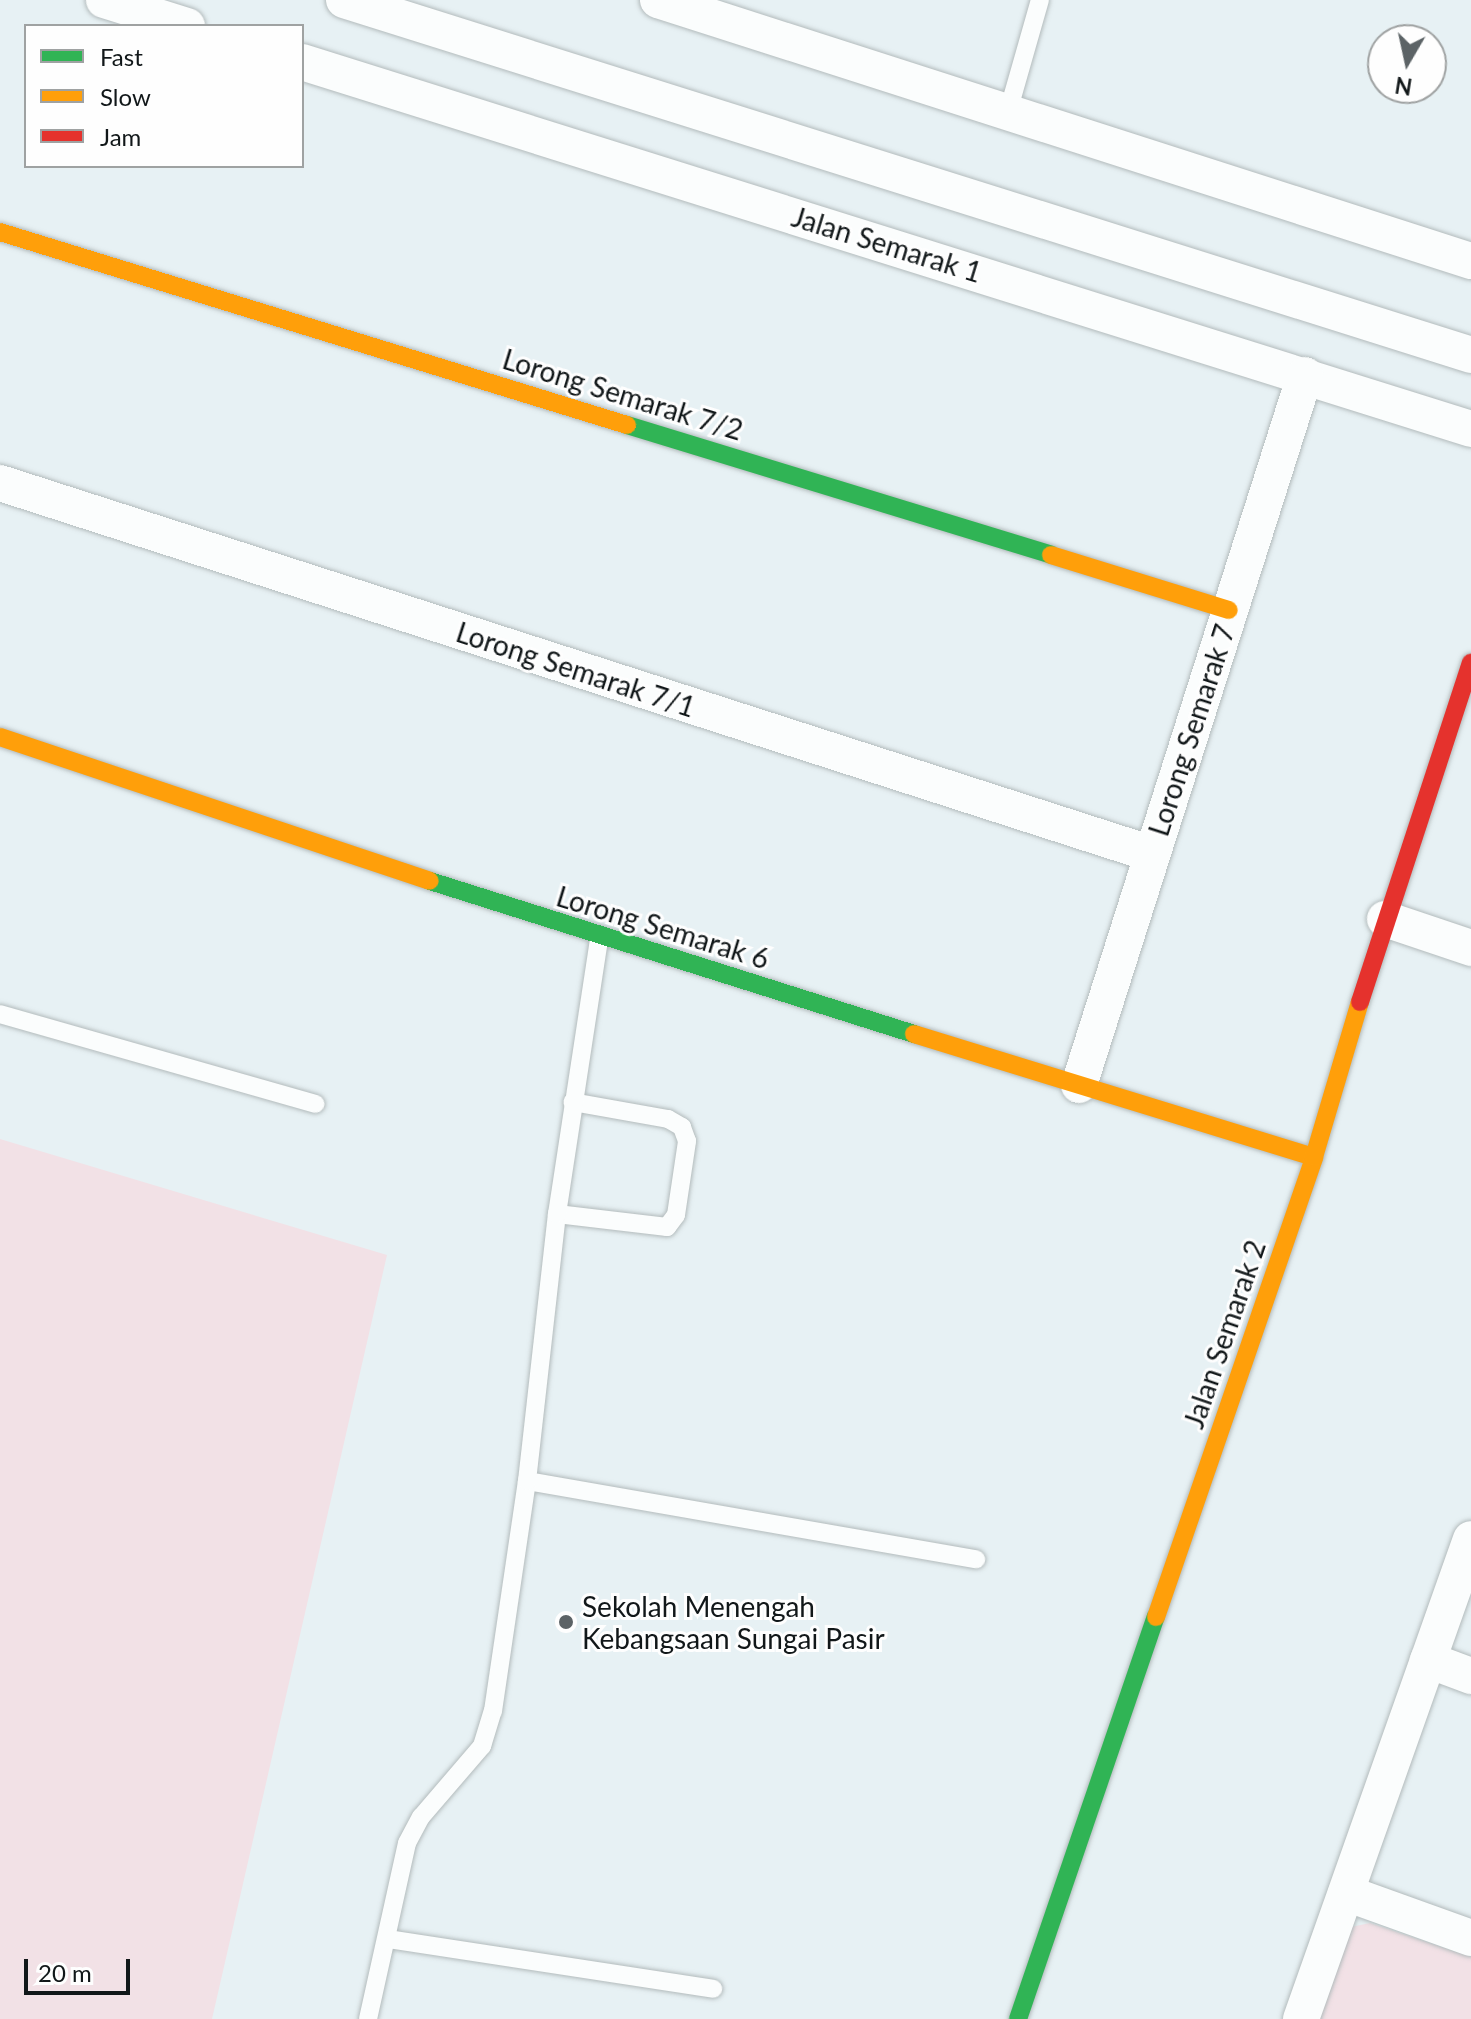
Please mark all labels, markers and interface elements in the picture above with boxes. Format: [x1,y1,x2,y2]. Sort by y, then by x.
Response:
legend [24,24,304,168]
north arrow [1367,24,1447,104]
text: Fast [100,42,143,71]
text: N [1393,72,1414,101]
text: Slow [100,82,151,111]
text: Jam [100,122,141,151]
street label: Jalan Semarak 1 [788,199,986,289]
street label: Lorong Semarak 7/2 [499,341,747,447]
street label: Lorong Semarak 7/1 [452,614,700,724]
street label: Lorong Semarak 7 [1141,620,1241,840]
street label: Lorong Semarak 6 [553,879,773,975]
street label: Jalan Semarak 2 [1176,1235,1272,1433]
place label: Sekolah Menengah Kebangsaan Sungai Pasir [582,1589,885,1655]
marker: Sekolah Menengah Kebangsaan Sungai Pasir [557,1613,575,1631]
scale bar [28,1943,134,1993]
text: 20 m [38,1958,92,1987]

